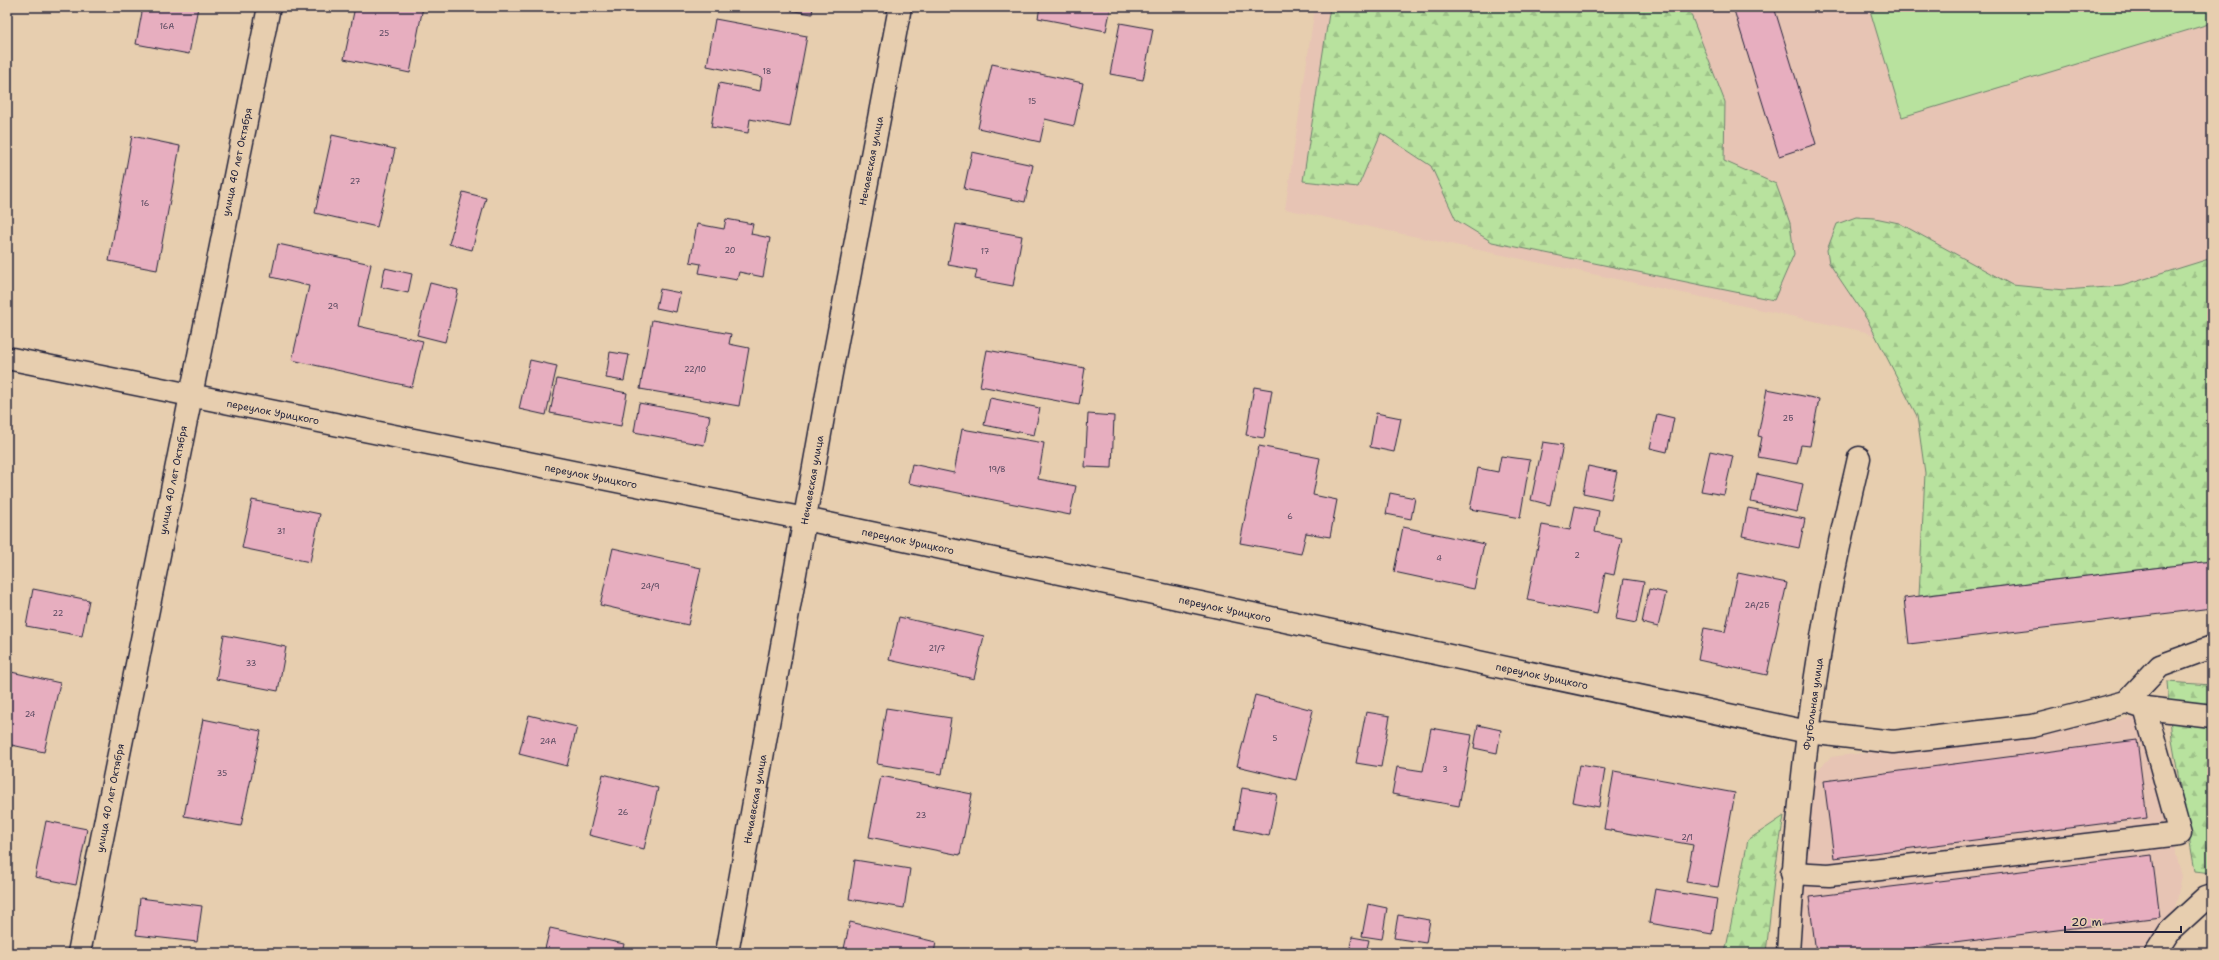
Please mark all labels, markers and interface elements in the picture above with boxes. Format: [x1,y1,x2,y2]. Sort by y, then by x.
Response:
house number: 16А [160,21,174,32]
house number: 25 [379,28,389,39]
house number: 18 [763,66,771,77]
house number: 15 [1028,96,1036,107]
street label: улица 40 лет Октября [219,107,255,217]
street label: Нечаевская улица [856,115,886,207]
house number: 27 [350,176,361,187]
house number: 16 [141,198,150,209]
house number: 20 [725,245,735,256]
house number: 17 [981,246,990,257]
house number: 29 [328,301,338,312]
house number: 22/10 [684,364,706,375]
street label: переулок Урицкого [226,397,320,427]
house number: 2Б [1783,413,1793,424]
street label: улица 40 лет Октября [156,425,190,535]
street label: Нечаевская улица [798,434,826,526]
street label: переулок Урицкого [544,461,638,491]
house number: 19/8 [988,464,1006,475]
house number: 6 [1287,511,1293,522]
street label: переулок Урицкого [861,525,955,557]
house number: 31 [277,526,285,537]
house number: 2 [1574,550,1580,561]
house number: 4 [1436,553,1442,564]
house number: 24/9 [641,581,659,592]
street label: переулок Урицкого [1178,593,1272,625]
house number: 2А/2Б [1745,600,1770,611]
house number: 22 [53,608,64,619]
house number: 21/7 [929,643,946,654]
street label: Футбольная улица [1800,656,1826,751]
house number: 33 [246,658,256,669]
street label: переулок Урицкого [1495,660,1589,692]
house number: 24 [25,709,36,720]
house number: 5 [1273,733,1278,744]
house number: 24А [540,736,556,747]
street label: улица 40 лет Октября [93,743,127,853]
street label: Нечаевская улица [741,753,769,845]
house number: 3 [1442,764,1448,775]
house number: 35 [217,768,227,779]
house number: 26 [618,807,629,818]
house number: 23 [916,810,926,821]
house number: 2/1 [1681,832,1693,843]
scale bar [2065,908,2181,934]
text: 20 m [2071,914,2102,930]

